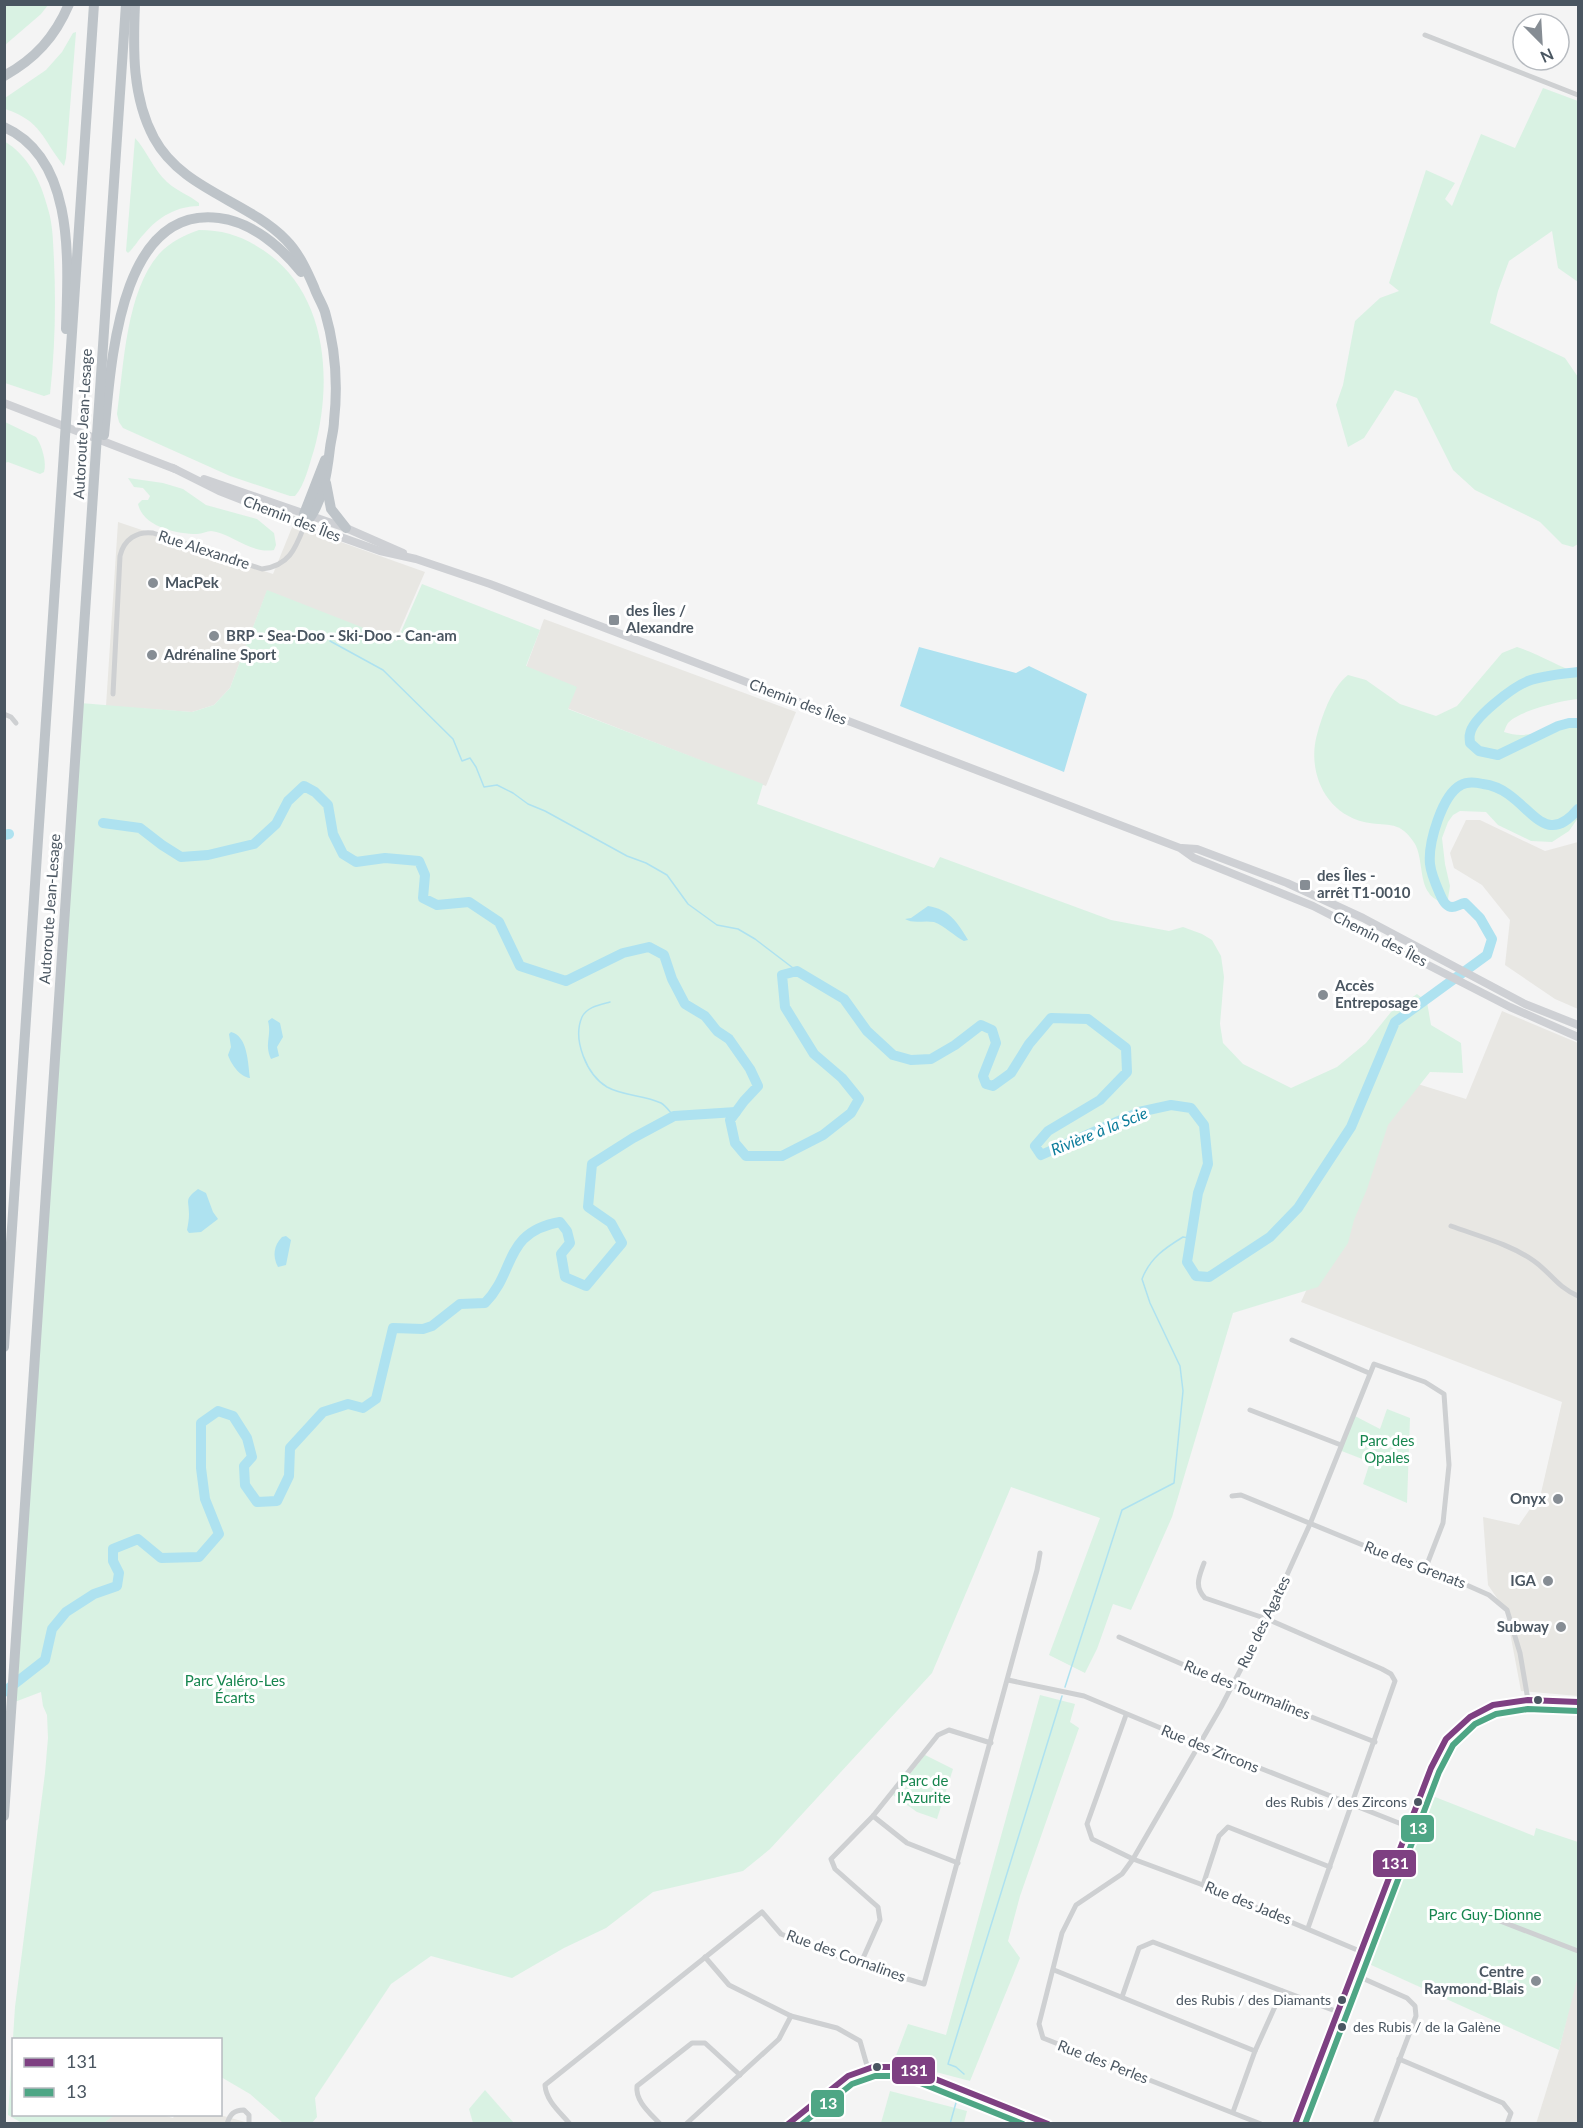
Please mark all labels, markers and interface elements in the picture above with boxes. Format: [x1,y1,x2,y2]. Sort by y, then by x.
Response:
north arrow [1511,12,1571,72]
text: N [1538,45,1557,67]
street label: Autoroute Jean-Lesage [69,348,95,500]
street label: Chemin des Îles [241,491,344,545]
street label: Rue Alexandre [156,526,252,572]
place label: MacPek [165,573,220,591]
marker: MacPek [146,576,160,590]
place label: des Îles / Alexandre [625,601,694,636]
marker: des Îles / Alexandre [607,613,621,627]
place label: BRP - Sea-Doo - Ski-Doo - Can-am [226,626,457,644]
marker: BRP - Sea-Doo - Ski-Doo - Can-am [207,629,221,643]
place label: Adrénaline Sport [163,645,277,663]
marker: Adrénaline Sport [145,648,159,662]
street label: Chemin des Îles [747,674,850,728]
street label: Autoroute Jean-Lesage [35,833,63,985]
place label: des Îles - arrêt T1-0010 [1317,866,1411,901]
marker: des Îles - arrêt T1-0010 [1298,878,1312,892]
street label: Chemin des Îles [1330,907,1430,970]
place label: Accès Entreposage [1334,976,1418,1011]
marker: Accès Entreposage [1316,988,1330,1002]
water label: Rivière à la Scie [1048,1102,1150,1159]
park label: Parc des Opales [1359,1431,1415,1466]
place label: Onyx [1510,1489,1546,1507]
marker: Onyx [1551,1492,1565,1506]
street label: Rue des Grenats [1362,1536,1469,1592]
place label: IGA [1510,1571,1537,1589]
street label: Rue des Agates [1233,1572,1293,1671]
marker: IGA [1541,1574,1555,1588]
place label: Subway [1497,1617,1549,1635]
marker: Subway [1554,1620,1568,1634]
street label: Rue des Tourmalines [1182,1656,1313,1723]
park label: Parc Valéro-Les Écarts [185,1671,285,1706]
unlabelled marker [1532,1694,1544,1706]
street label: Rue des Zircons [1159,1720,1262,1776]
park label: Parc de l'Azurite [897,1771,951,1806]
place label: des Rubis / des Zircons [1265,1793,1407,1810]
marker: des Rubis / des Zircons [1412,1796,1424,1808]
line badge: 13 [1400,1814,1435,1843]
text: 13 [1409,1818,1427,1837]
line badge: 131 [1372,1849,1417,1878]
text: 131 [1381,1853,1409,1872]
street label: Rue des Jades [1202,1877,1294,1928]
park label: Parc Guy-Dionne [1429,1905,1542,1923]
street label: Rue des Cornalines [784,1925,908,1985]
place label: Centre Raymond-Blais [1424,1962,1524,1997]
marker: Centre Raymond-Blais [1529,1974,1543,1988]
place label: des Rubis / des Diamants [1176,1991,1331,2008]
marker: des Rubis / des Diamants [1336,1994,1348,2006]
place label: des Rubis / de la Galène [1353,2018,1501,2035]
marker: des Rubis / de la Galène [1336,2021,1348,2033]
street label: Rue des Perles [1055,2035,1151,2087]
legend [12,2038,222,2116]
text: 131 [66,2050,97,2072]
line badge: 131 [891,2056,936,2085]
text: 131 [900,2060,928,2079]
unlabelled marker [871,2061,883,2073]
text: 13 [66,2080,87,2102]
line badge: 13 [810,2089,845,2118]
text: 13 [819,2093,837,2112]

